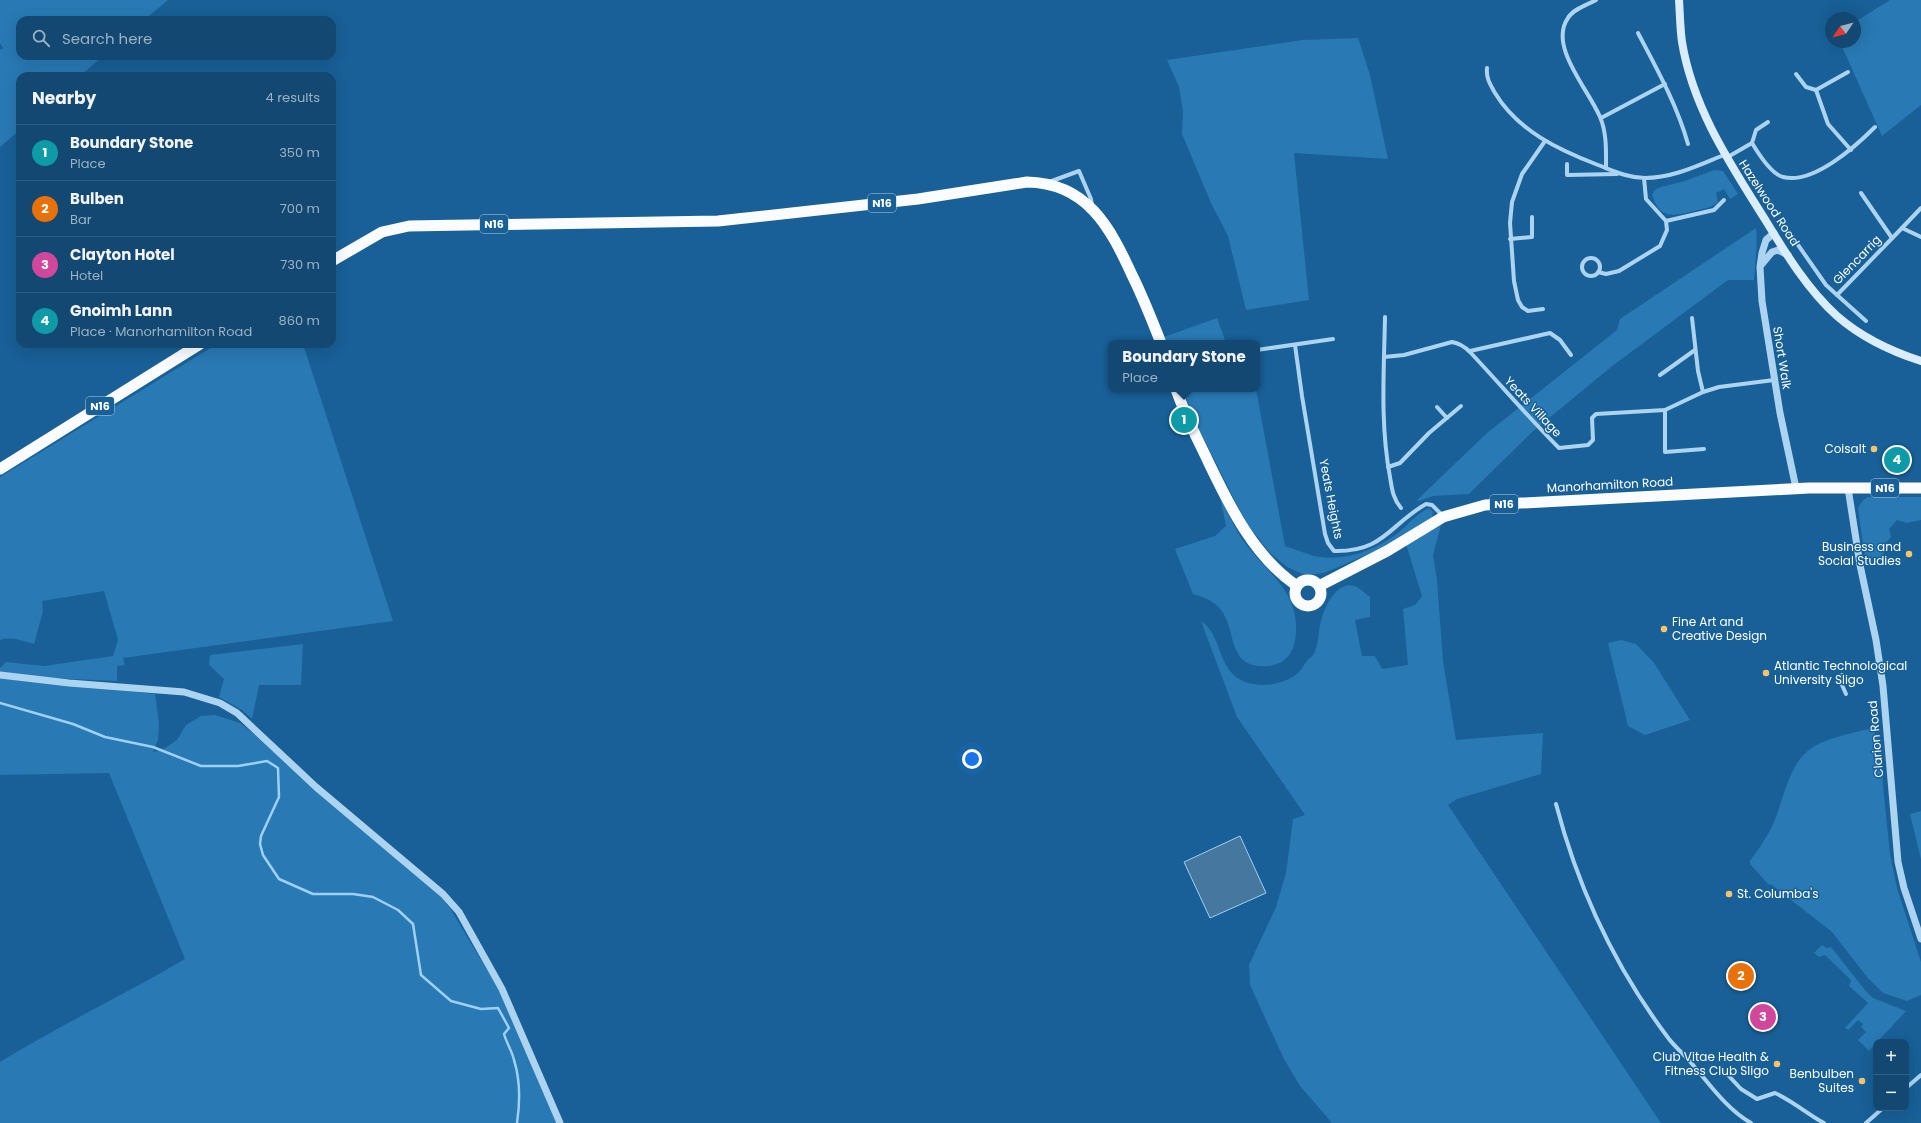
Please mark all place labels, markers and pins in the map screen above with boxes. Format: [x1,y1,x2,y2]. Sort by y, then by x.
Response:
pin: 1 [1171,405,1197,435]
place label: Coisalt [1824,440,1866,457]
marker: Coisalt [1869,444,1879,454]
pin: 4 [1884,445,1910,475]
place label: Business and Social Studies [1818,538,1901,569]
marker: Business and Social Studies [1904,549,1914,559]
place label: Fine Art and Creative Design [1672,613,1767,644]
marker: Fine Art and Creative Design [1659,624,1669,634]
place label: Atlantic Technological University Sligo [1774,657,1907,688]
marker: Atlantic Technological University Sligo [1761,668,1771,678]
place label: St. Columba's [1737,885,1818,902]
marker: St. Columba's [1724,889,1734,899]
pin: 2 [1728,961,1754,991]
pin: 3 [1750,1002,1776,1032]
place label: Club Vitae Health & Fitness Club Sligo [1653,1048,1769,1079]
marker: Club Vitae Health & Fitness Club Sligo [1772,1059,1782,1069]
place label: Benbulben Suites [1790,1065,1854,1096]
marker: Benbulben Suites [1857,1076,1867,1086]

